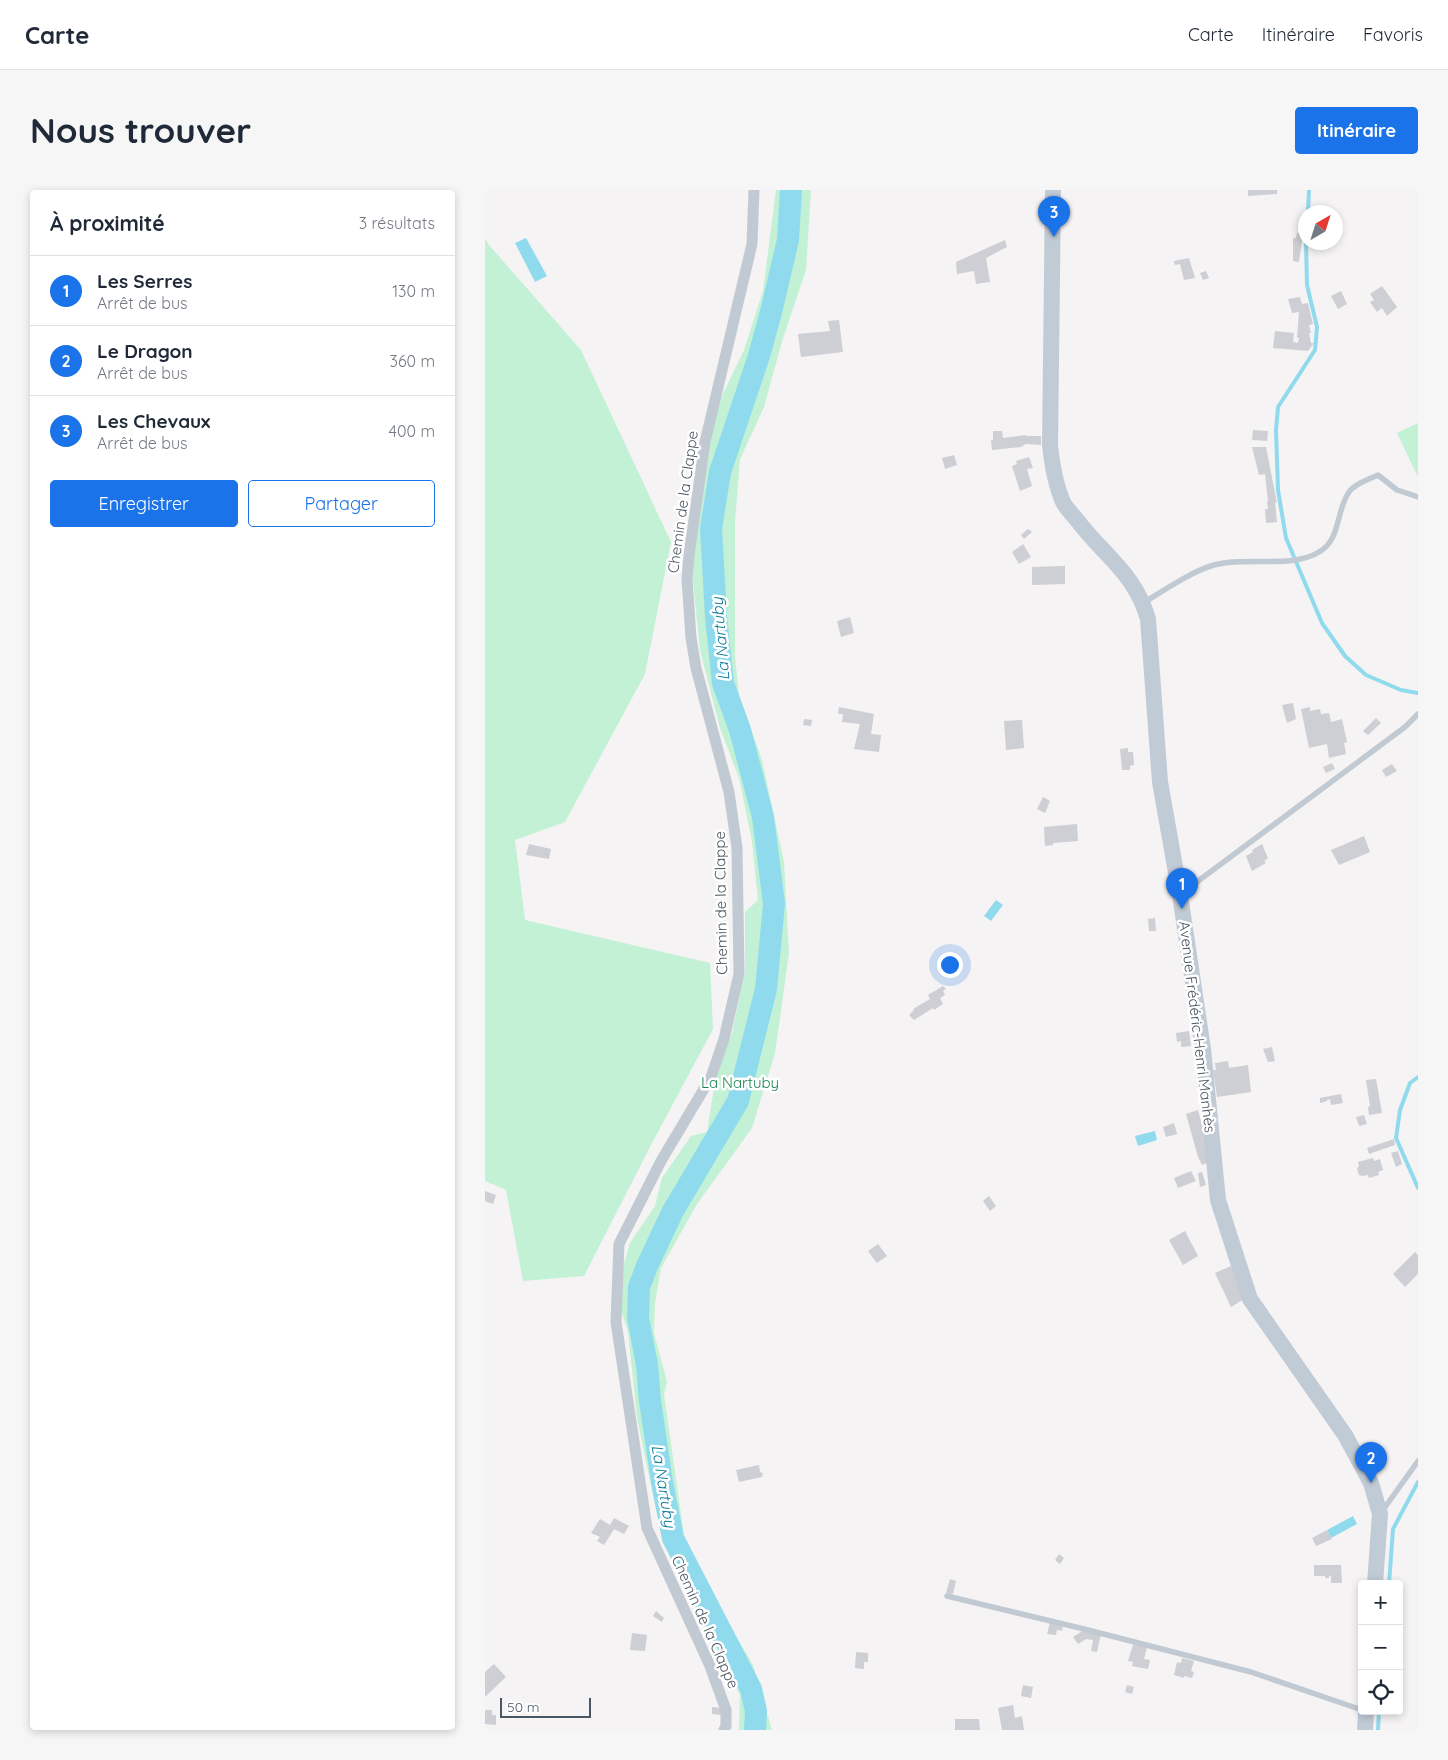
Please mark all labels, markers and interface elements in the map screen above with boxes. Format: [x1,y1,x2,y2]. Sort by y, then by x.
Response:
text: Carte [25,20,89,50]
text: Carte [1188,23,1234,46]
text: Itinéraire [1262,23,1335,46]
text: Favoris [1363,23,1423,46]
button: Itinéraire [1295,107,1418,154]
text: Nous trouver [30,108,251,152]
pin: 3 [1038,196,1070,237]
north arrow [1298,205,1343,250]
text: À proximité [50,210,165,236]
text: 3 résultats [359,213,435,233]
text: Les Serres [97,269,192,293]
text: 1 [63,281,69,301]
text: 130 m [392,281,435,301]
text: Arrêt de bus [97,293,188,313]
text: Le Dragon [97,339,193,363]
text: 2 [61,351,71,371]
text: 360 m [390,351,435,371]
text: Arrêt de bus [97,363,188,383]
text: Les Chevaux [97,409,210,433]
text: 3 [62,421,70,441]
text: 400 m [389,421,435,441]
street label: Chemin de la Clappe [663,429,702,574]
text: Arrêt de bus [97,433,188,453]
button: Enregistrer [50,480,238,527]
button: Partager [248,480,435,527]
water label: La Nartuby [706,596,734,681]
street label: Chemin de la Clappe [710,831,731,975]
pin: 1 [1166,868,1198,909]
street label: Avenue Frédéric-Henri Manhès [1175,920,1220,1134]
your location [937,952,963,978]
park label: La Nartuby [701,1073,779,1092]
pin: 2 [1355,1442,1387,1483]
water label: La Nartuby [648,1443,681,1530]
street label: Chemin de la Clappe [668,1552,743,1691]
map controls [1358,1580,1403,1715]
button: + [1358,1580,1403,1625]
button: − [1358,1625,1403,1670]
button: locate [1358,1670,1403,1715]
scale bar [500,1695,591,1718]
text: 50 m [507,1698,540,1716]

